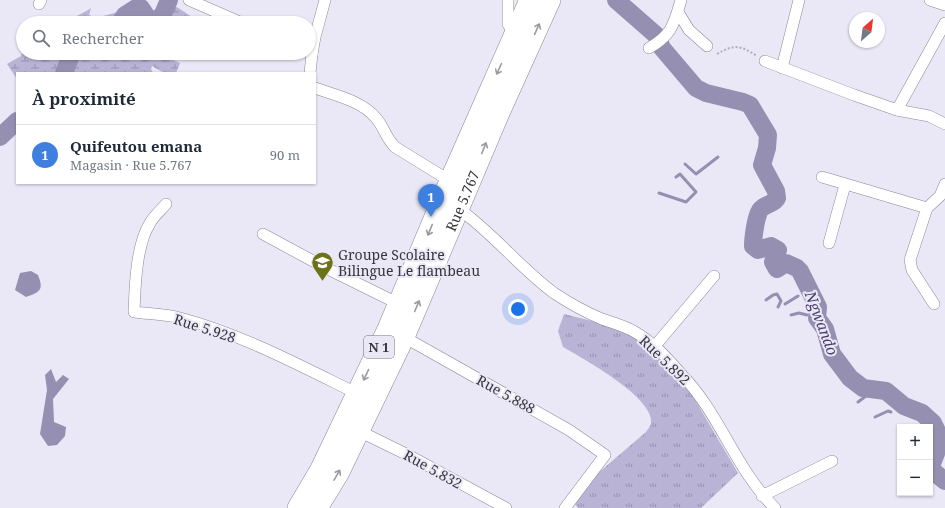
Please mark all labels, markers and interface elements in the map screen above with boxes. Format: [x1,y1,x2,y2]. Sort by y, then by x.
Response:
north arrow [849,12,885,48]
search box [16,16,316,60]
one-way arrow [534,24,541,36]
icon: search [30,27,52,49]
text: Rechercher [62,28,144,48]
one-way arrow [495,63,502,75]
text: À proximité [32,87,136,110]
text: Quifeutou emana [70,136,202,156]
one-way arrow [481,143,489,155]
text: 1 [41,146,49,164]
text: 90 m [270,146,300,164]
text: Magasin · Rue 5.767 [70,156,192,174]
street label: Rue 5.767 [441,167,483,234]
pin: 1 [418,184,444,217]
one-way arrow [425,224,433,236]
place label: Groupe Scolaire Bilingue Le flambeau [338,245,480,280]
school or university icon: Groupe Scolaire Bilingue Le flambeau [309,249,335,282]
water label: Ngwando [800,287,843,358]
your location [508,299,528,319]
one-way arrow [414,301,421,313]
street label: Rue 5.928 [172,309,239,347]
street label: Rue 5.892 [635,331,695,389]
road number: N 1 [364,336,394,358]
one-way arrow [362,369,369,381]
street label: Rue 5.888 [473,370,539,418]
map controls [897,424,933,496]
button: + [897,424,933,460]
street label: Rue 5.832 [400,445,466,493]
button: − [897,460,933,496]
one-way arrow [334,469,342,481]

